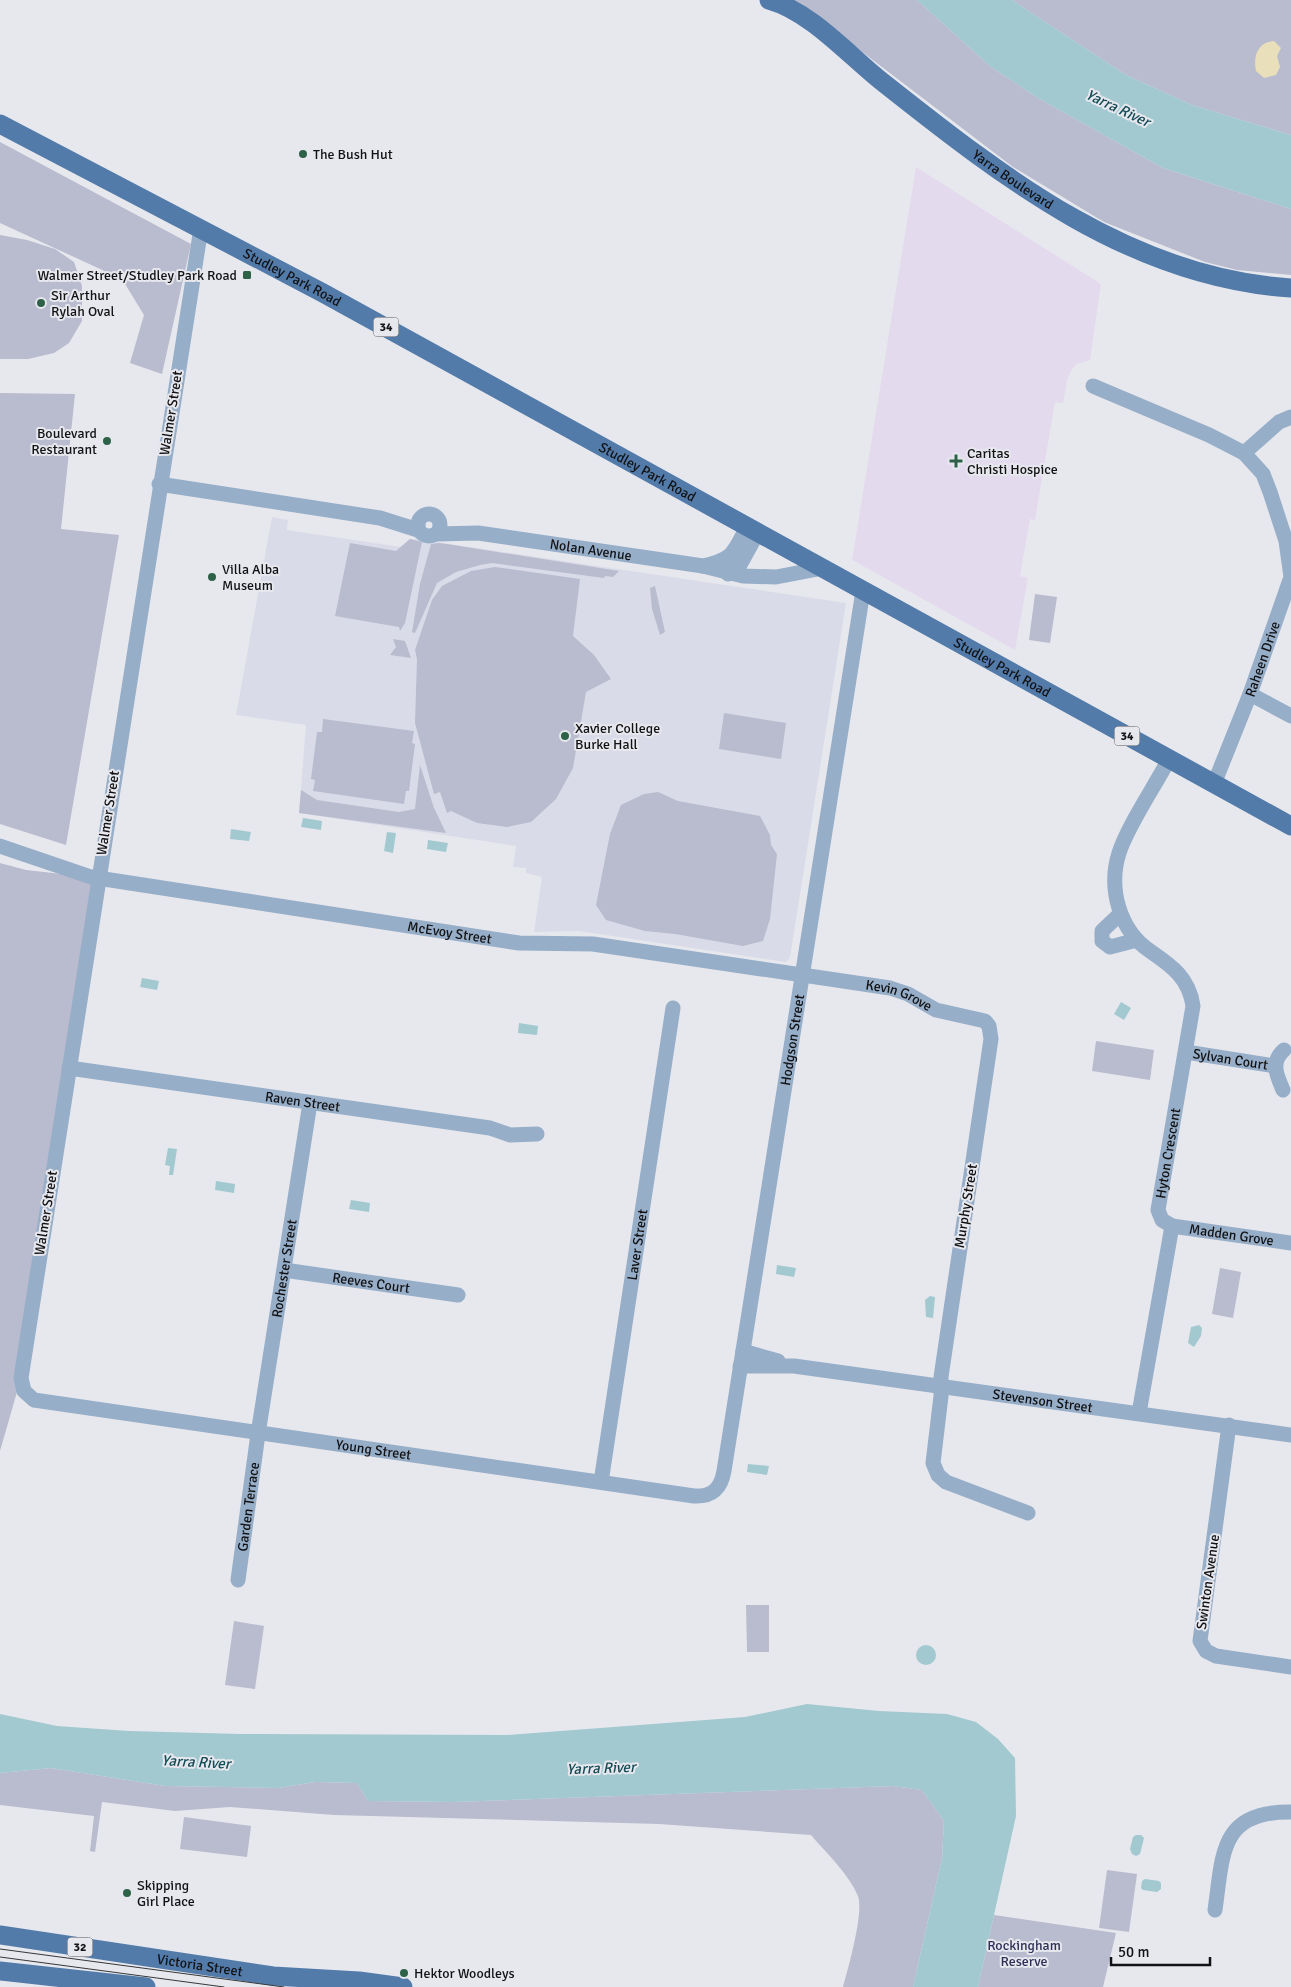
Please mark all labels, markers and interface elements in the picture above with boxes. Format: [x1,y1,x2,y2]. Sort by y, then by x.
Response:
water label: Yarra River [1083,85,1155,132]
place label: The Bush Hut [313,146,393,163]
street label: Yarra Boulevard [969,146,1057,213]
marker: The Bush Hut [297,148,309,160]
street label: Studley Park Road [240,244,344,310]
place label: Walmer Street/Studley Park Road [37,267,237,284]
marker: Walmer Street/Studley Park Road [241,269,253,281]
place label: Sir Arthur Rylah Oval [51,287,115,320]
marker: Sir Arthur Rylah Oval [35,297,47,309]
road number: 34 [374,318,398,337]
street label: Walmer Street [156,369,186,457]
place label: Boulevard Restaurant [31,425,97,458]
marker: Boulevard Restaurant [101,435,113,447]
street label: Studley Park Road [596,438,699,505]
place label: Caritas Christi Hospice [967,445,1058,478]
marker: Caritas Christi Hospice [949,454,963,468]
street label: Nolan Avenue [549,535,633,564]
place label: Villa Alba Museum [222,561,279,594]
marker: Villa Alba Museum [206,571,218,583]
street label: Raheen Drive [1241,619,1283,699]
street label: Studley Park Road [951,633,1054,701]
place label: Xavier College Burke Hall [575,720,660,753]
road number: 34 [1114,726,1140,746]
marker: Xavier College Burke Hall [559,730,571,742]
street label: Walmer Street [93,769,123,857]
street label: McEvoy Street [406,917,493,947]
street label: Kevin Grove [865,976,935,1015]
street label: Hodgson Street [776,993,808,1087]
street label: Sylvan Court [1192,1045,1269,1073]
street label: Raven Street [264,1088,341,1115]
street label: Hyton Crescent [1152,1106,1184,1200]
street label: Murphy Street [951,1163,981,1249]
street label: Walmer Street [31,1169,61,1257]
street label: Laver Street [623,1208,651,1282]
street label: Rochester Street [268,1218,300,1319]
street label: Madden Grove [1188,1220,1275,1249]
street label: Reeves Court [331,1269,411,1297]
street label: Stevenson Street [991,1385,1094,1416]
street label: Young Street [335,1436,412,1463]
street label: Garden Terrace [234,1461,263,1552]
street label: Swinton Avenue [1193,1533,1223,1631]
water label: Yarra River [161,1751,233,1773]
water label: Yarra River [566,1758,638,1778]
place label: Skipping Girl Place [137,1877,195,1910]
marker: Skipping Girl Place [121,1887,133,1899]
scale bar [1111,1934,1210,1966]
park label: Rockingham Reserve [987,1937,1061,1970]
road number: 32 [68,1938,92,1956]
text: 50 m [1118,1943,1149,1961]
street label: Victoria Street [156,1950,244,1980]
place label: Hektor Woodleys [414,1965,515,1982]
marker: Hektor Woodleys [398,1967,410,1979]

